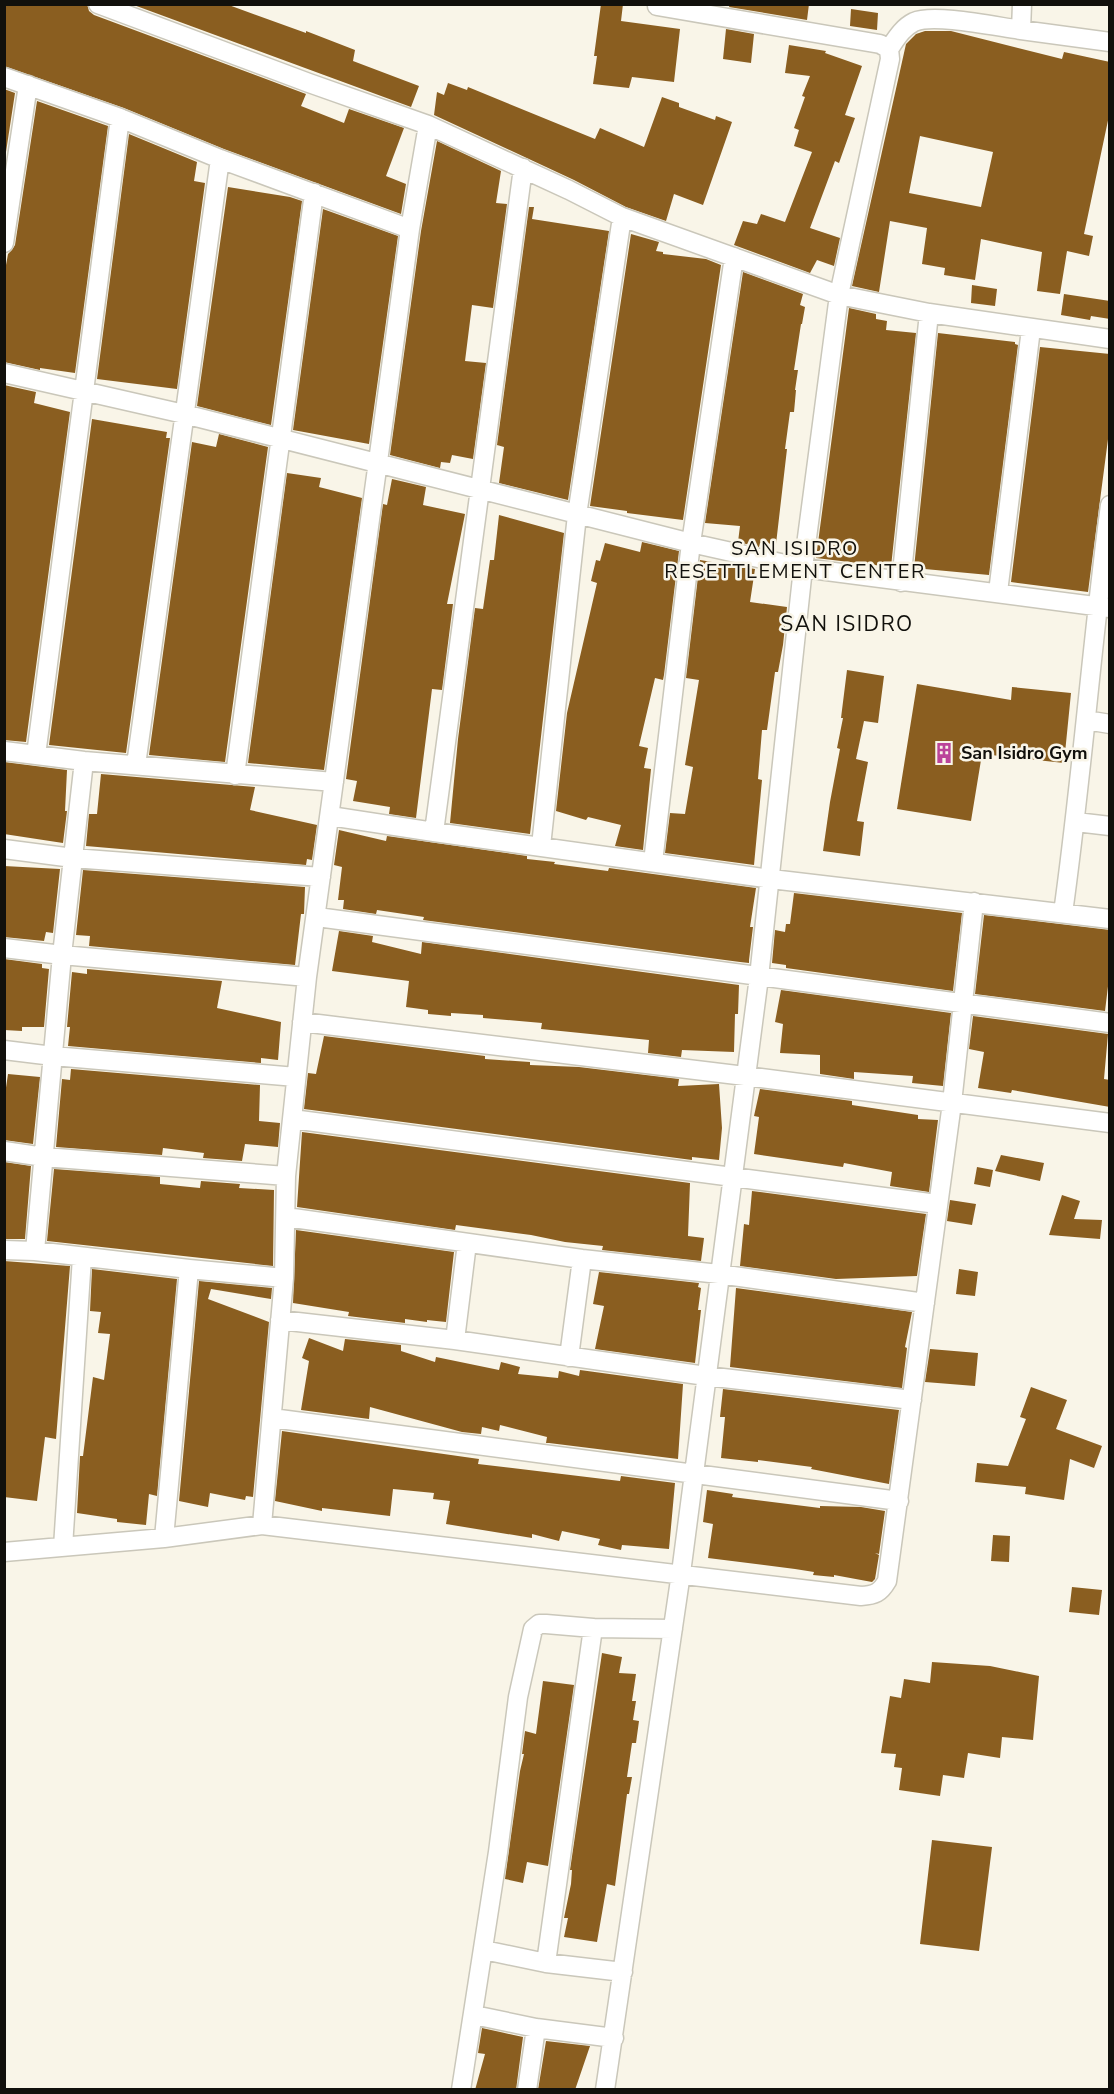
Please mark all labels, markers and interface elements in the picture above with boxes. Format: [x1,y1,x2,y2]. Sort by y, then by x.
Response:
district label: SAN ISIDRO RESETTLEMENT CENTER [664,535,926,585]
district label: SAN ISIDRO [780,610,914,638]
building icon: San Isidro Gym [932,741,956,765]
place label: San Isidro Gym [961,741,1087,765]

